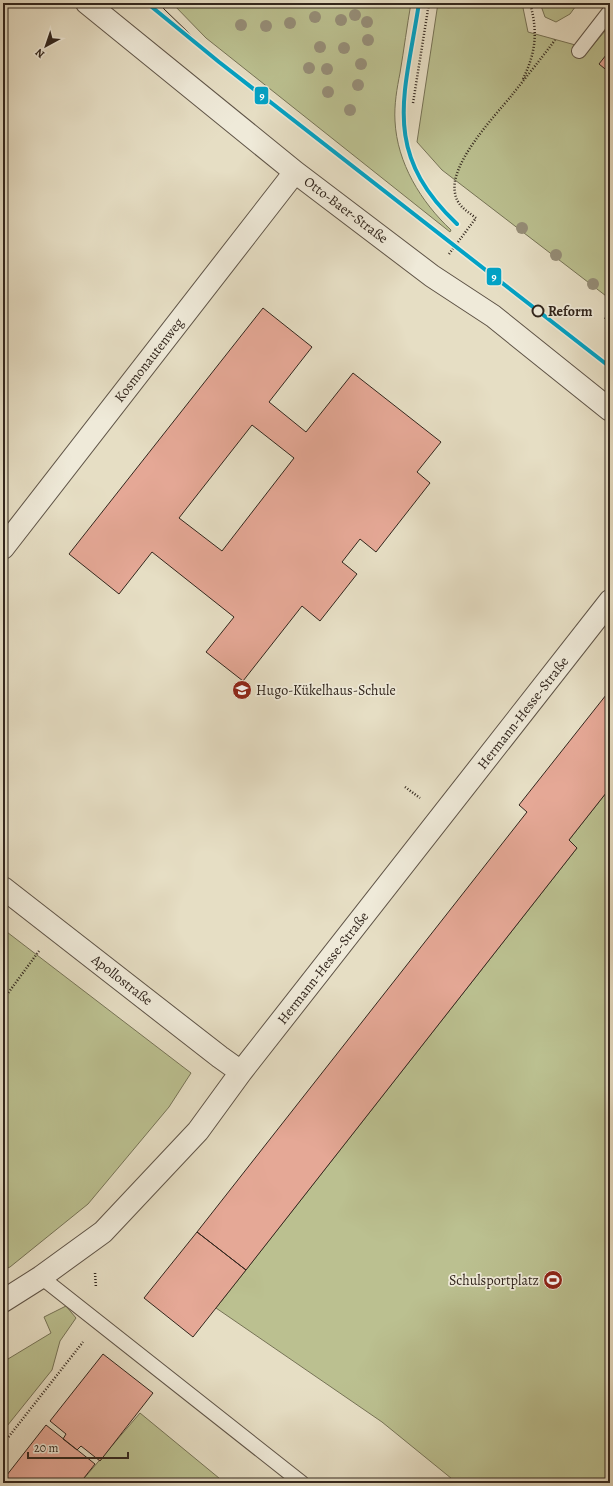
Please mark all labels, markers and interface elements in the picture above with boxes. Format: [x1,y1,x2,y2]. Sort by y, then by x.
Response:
north arrow [26,26,66,66]
text: N [32,45,48,62]
line badge: 9 [254,86,269,105]
text: 9 [259,88,265,103]
street label: Otto-Baer-Straße [300,172,392,248]
line badge: 9 [486,267,502,286]
text: 9 [491,269,497,284]
place label: Reform [548,302,593,321]
marker: Reform [531,304,545,318]
street label: Kosmonautenweg [110,314,188,406]
street label: Hermann-Hesse-Straße [473,653,573,773]
school or university icon: Hugo-Kükelhaus-Schule [231,679,253,701]
place label: Hugo-Kükelhaus-Schule [256,681,396,700]
street label: Hermann-Hesse-Straße [273,908,373,1028]
street label: Apollostraße [87,950,156,1010]
sports icon: Schulsportplatz [542,1269,564,1291]
place label: Schulsportplatz [449,1271,539,1290]
scale bar [28,1434,128,1460]
text: 20 m [34,1440,58,1456]

